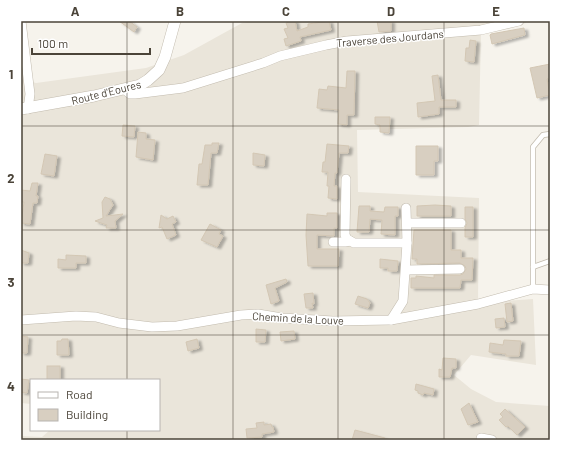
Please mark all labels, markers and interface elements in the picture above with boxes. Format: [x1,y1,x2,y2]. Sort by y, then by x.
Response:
text: A [71,3,80,19]
text: B [176,3,184,19]
text: C [282,3,290,19]
text: D [387,3,395,19]
text: E [492,3,500,19]
street label: Traverse des Jourdans [336,27,444,49]
scale bar [32,30,150,56]
text: 100 m [38,36,68,50]
text: 1 [9,66,13,82]
street label: Route d'Eoures [70,77,142,107]
text: 2 [7,170,15,186]
text: 3 [7,274,15,290]
street label: Chemin de la Louve [252,309,344,327]
text: 4 [7,378,15,394]
legend [30,379,160,431]
text: Road [66,387,93,401]
text: Building [66,407,108,421]

